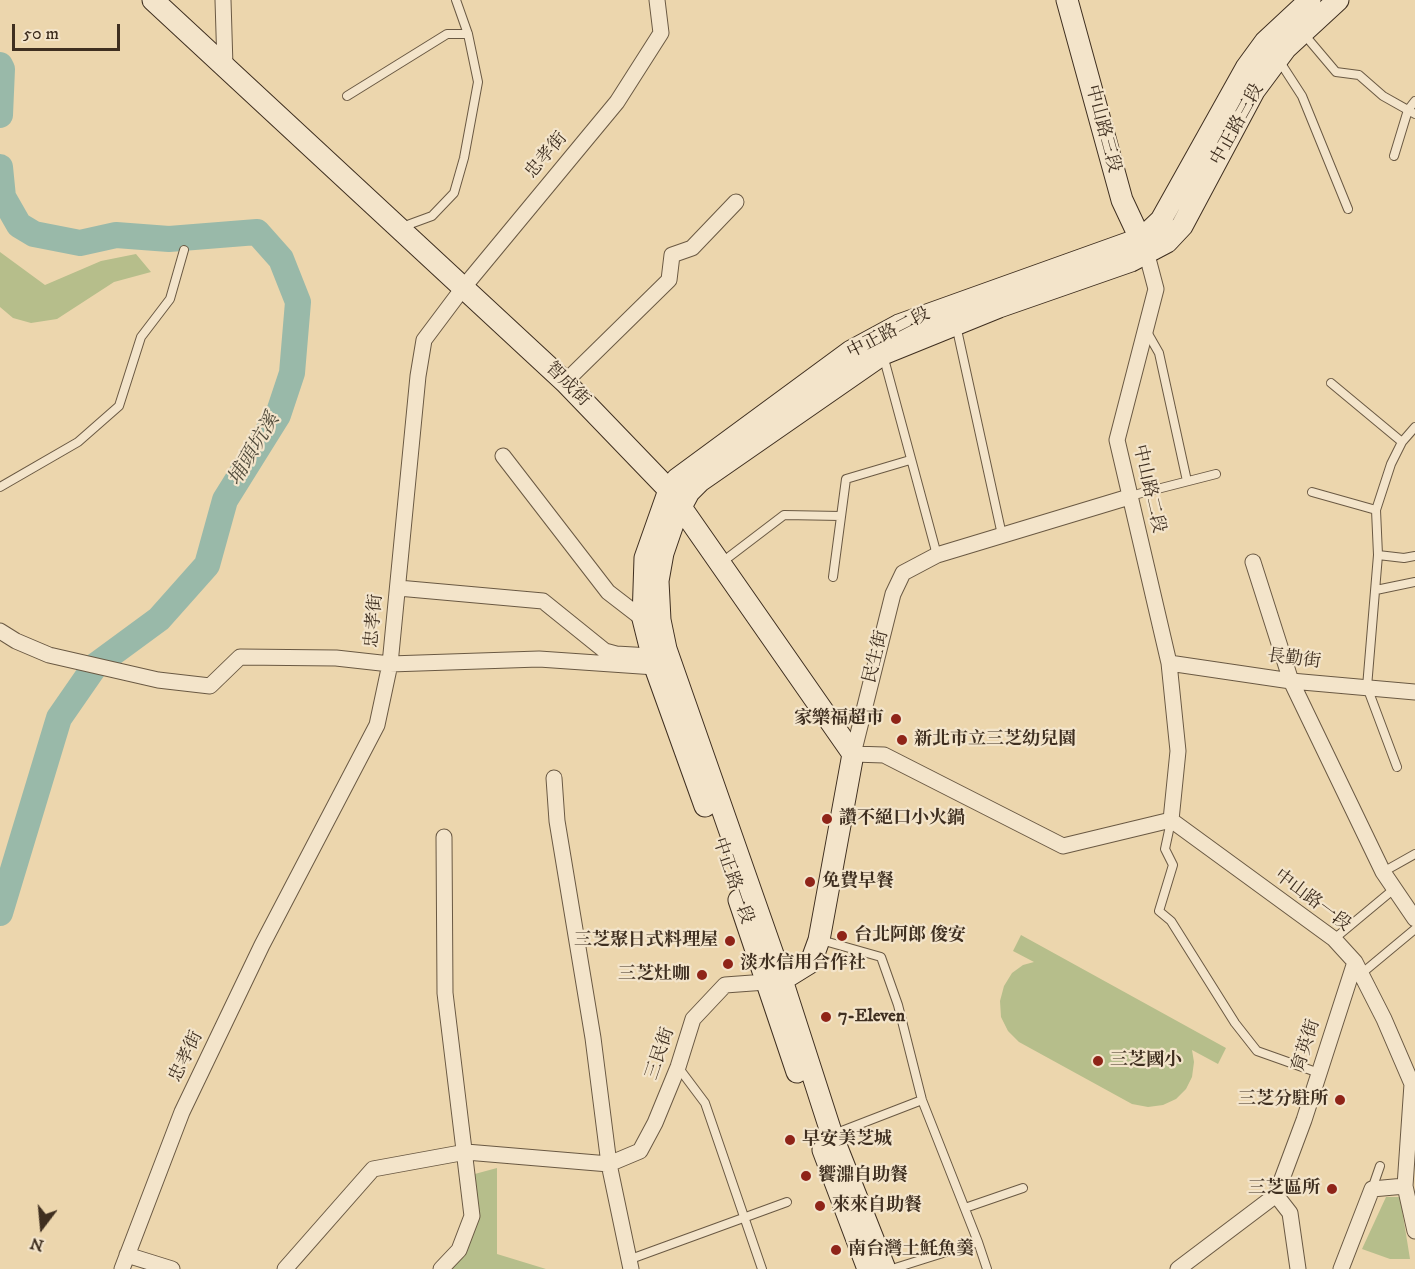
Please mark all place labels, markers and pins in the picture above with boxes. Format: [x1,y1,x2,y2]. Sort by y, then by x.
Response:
place label: 家樂福超市 [794,708,884,730]
marker: 家樂福超市 [889,712,903,726]
place label: 新北市立三芝幼兒園 [914,729,1076,751]
marker: 新北市立三芝幼兒園 [895,733,909,747]
place label: 讚不絕口小火鍋 [839,808,965,830]
marker: 讚不絕口小火鍋 [820,812,834,826]
place label: 免費早餐 [822,871,894,893]
marker: 免費早餐 [803,875,817,889]
place label: 台北阿郎 俊安 [854,925,966,947]
marker: 台北阿郎 俊安 [835,929,849,943]
place label: 三芝聚日式料理屋 [574,930,718,952]
marker: 三芝聚日式料理屋 [723,934,737,948]
place label: 淡水信用合作社 [740,953,866,975]
marker: 淡水信用合作社 [721,957,735,971]
place label: 三芝灶咖 [618,964,690,986]
marker: 三芝灶咖 [695,968,709,982]
place label: 7-Eleven [838,1006,905,1028]
marker: 7-Eleven [819,1010,833,1024]
place label: 三芝國小 [1110,1050,1182,1072]
marker: 三芝國小 [1091,1054,1105,1068]
place label: 三芝分駐所 [1238,1089,1328,1111]
marker: 三芝分駐所 [1333,1093,1347,1107]
place label: 早安美芝城 [802,1129,892,1151]
marker: 早安美芝城 [783,1133,797,1147]
place label: 饗濎自助餐 [818,1165,908,1187]
marker: 饗濎自助餐 [799,1169,813,1183]
place label: 三芝區所 [1248,1178,1320,1200]
marker: 三芝區所 [1325,1182,1339,1196]
place label: 來來自助餐 [832,1195,922,1217]
marker: 來來自助餐 [813,1199,827,1213]
place label: 南台灣土魠魚羹 [848,1239,974,1261]
marker: 南台灣土魠魚羹 [829,1243,843,1257]

